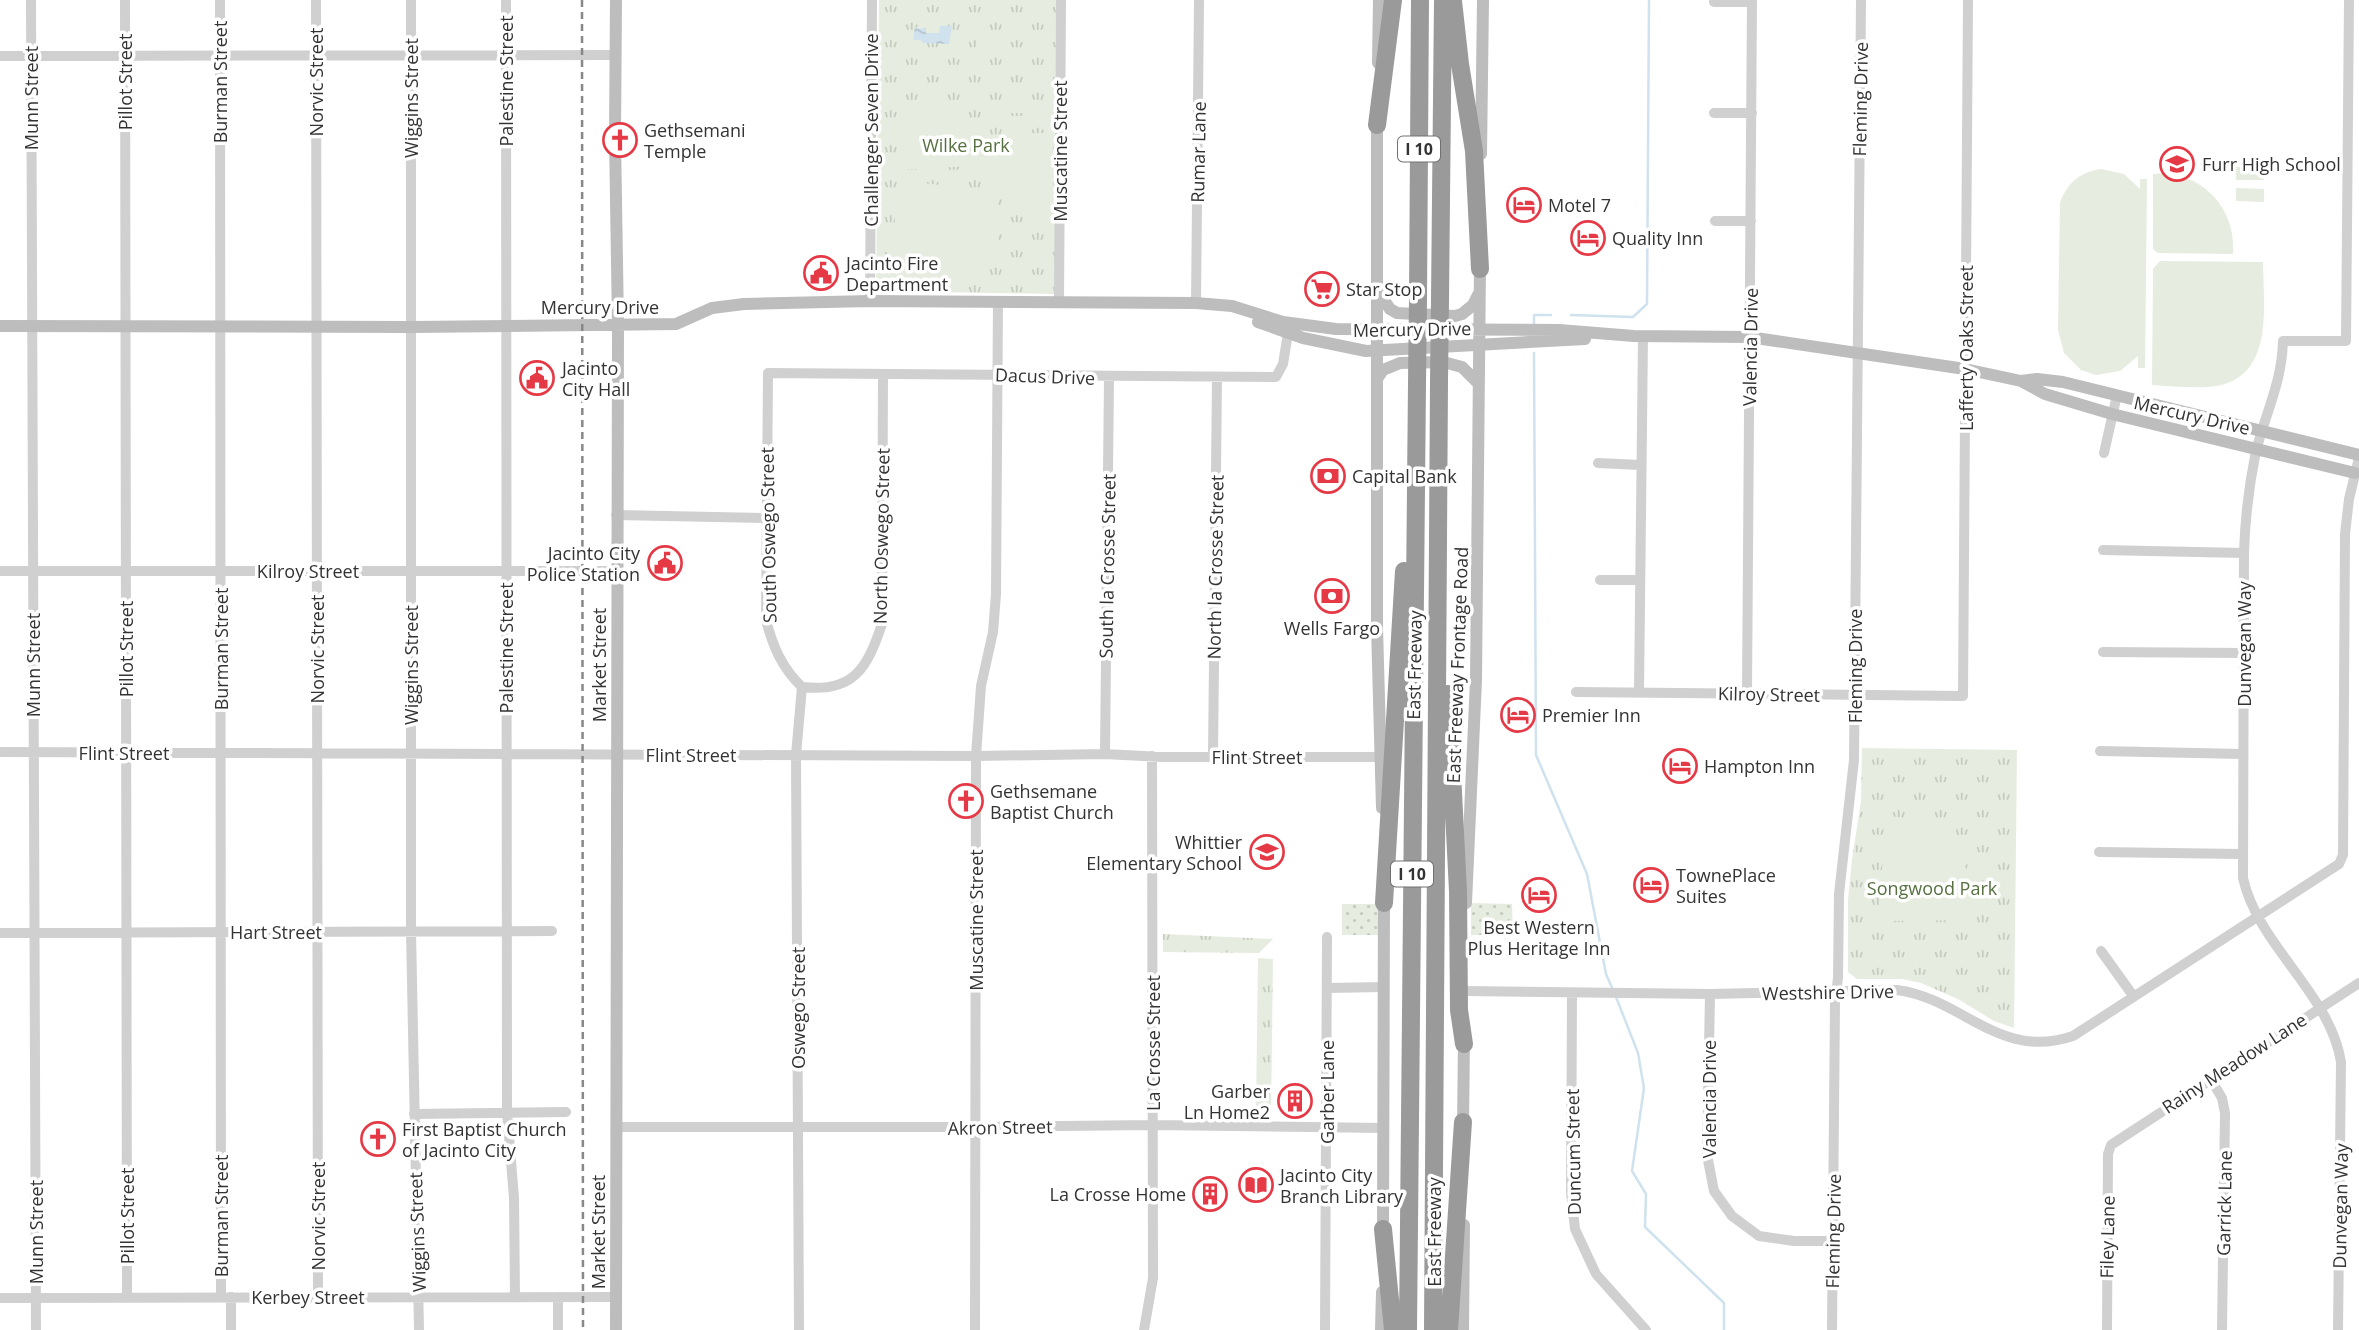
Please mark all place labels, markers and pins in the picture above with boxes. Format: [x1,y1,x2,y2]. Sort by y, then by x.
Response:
place label: Gethsemani Temple [644,118,746,163]
church icon: Gethsemani Temple [601,121,639,159]
school or university icon: Furr High School [2158,145,2196,183]
place label: Furr High School [2202,152,2341,176]
hotel icon: Motel 7 [1505,186,1543,224]
place label: Motel 7 [1548,193,1611,217]
hotel icon: Quality Inn [1569,219,1607,257]
place label: Quality Inn [1612,226,1703,250]
place label: Jacinto Fire Department [844,251,948,296]
public building icon: Jacinto Fire Department [802,254,840,292]
supermarket icon: Star Stop [1303,270,1341,308]
place label: Star Stop [1346,277,1422,301]
place label: Jacinto City Hall [560,356,630,401]
public building icon: Jacinto City Hall [518,359,556,397]
bank icon: Capital Bank [1309,457,1347,495]
place label: Capital Bank [1352,464,1457,488]
place label: Jacinto City Police Station [527,541,641,586]
public building icon: Jacinto City Police Station [646,544,684,582]
bank icon: Wells Fargo [1313,577,1351,615]
place label: Wells Fargo [1284,616,1380,640]
hotel icon: Premier Inn [1499,696,1537,734]
place label: Premier Inn [1542,703,1641,727]
hotel icon: Hampton Inn [1661,747,1699,785]
place label: Hampton Inn [1704,754,1815,778]
place label: Gethsemane Baptist Church [990,779,1114,824]
church icon: Gethsemane Baptist Church [947,782,985,820]
place label: Whittier Elementary School [1086,830,1243,875]
school or university icon: Whittier Elementary School [1248,833,1286,871]
place label: TownePlace Suites [1676,863,1776,908]
hotel icon: TownePlace Suites [1632,866,1670,904]
hotel icon: Best Western Plus Heritage Inn [1520,876,1558,914]
place label: Best Western Plus Heritage Inn [1467,915,1611,960]
place label: Garber Ln Home2 [1184,1079,1271,1124]
building icon: Garber Ln Home2 [1276,1082,1314,1120]
place label: First Baptist Church of Jacinto City [402,1117,567,1162]
church icon: First Baptist Church of Jacinto City [359,1120,397,1158]
place label: Jacinto City Branch Library [1278,1163,1404,1208]
library icon: Jacinto City Branch Library [1237,1166,1275,1204]
building icon: La Crosse Home [1191,1175,1229,1213]
place label: La Crosse Home [1050,1182,1186,1206]

